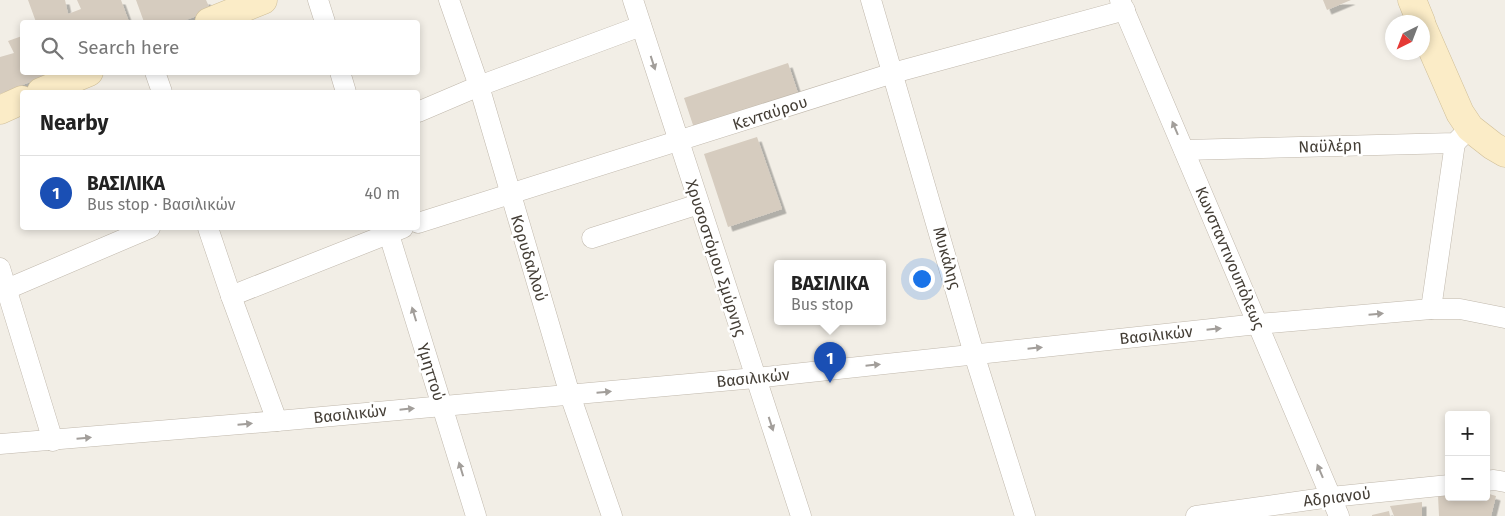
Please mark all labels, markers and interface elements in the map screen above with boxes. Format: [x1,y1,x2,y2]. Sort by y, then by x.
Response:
north arrow [1385,15,1430,60]
search box [20,20,420,75]
icon: search [38,34,66,62]
text: Search here [78,36,179,59]
one-way arrow [649,56,657,71]
street label: Κενταύρου [730,92,810,134]
text: Nearby [40,110,108,136]
one-way arrow [1170,121,1178,135]
street label: Ναϋλέρη [1298,135,1362,157]
text: ΒΑΣΙΛΙΚΑ [87,172,165,195]
street label: Χρυσοστόμου Σμύρνης [682,177,751,339]
text: 1 [52,184,60,203]
text: 40 m [365,184,400,203]
street label: Κωνσταντινουπόλεως [1191,184,1269,333]
text: Bus stop · Βασιλικών [87,195,236,214]
street label: Κορυδαλλού [507,212,551,304]
street label: Μυκάλης [929,225,965,292]
popup [774,260,886,325]
your location [909,266,935,292]
text: ΒΑΣΙΛΙΚΑ [791,272,869,295]
text: Bus stop [791,295,854,314]
one-way arrow [409,306,417,321]
one-way arrow [1368,309,1384,317]
street label: Βασιλικών [1118,322,1194,348]
one-way arrow [1206,325,1222,333]
street label: Υμηττού [413,341,449,403]
pin: 1 [814,342,846,383]
one-way arrow [1027,344,1043,352]
one-way arrow [866,361,882,369]
street label: Βασιλικών [715,365,791,391]
one-way arrow [596,388,612,396]
street label: Βασιλικών [312,401,388,427]
one-way arrow [399,404,415,412]
map controls [1445,411,1490,501]
button: + [1445,411,1490,456]
one-way arrow [767,417,775,432]
one-way arrow [238,420,254,428]
one-way arrow [76,434,92,442]
button: − [1445,456,1490,501]
one-way arrow [457,462,465,477]
one-way arrow [1316,464,1324,478]
street label: Αδριανού [1302,483,1372,511]

